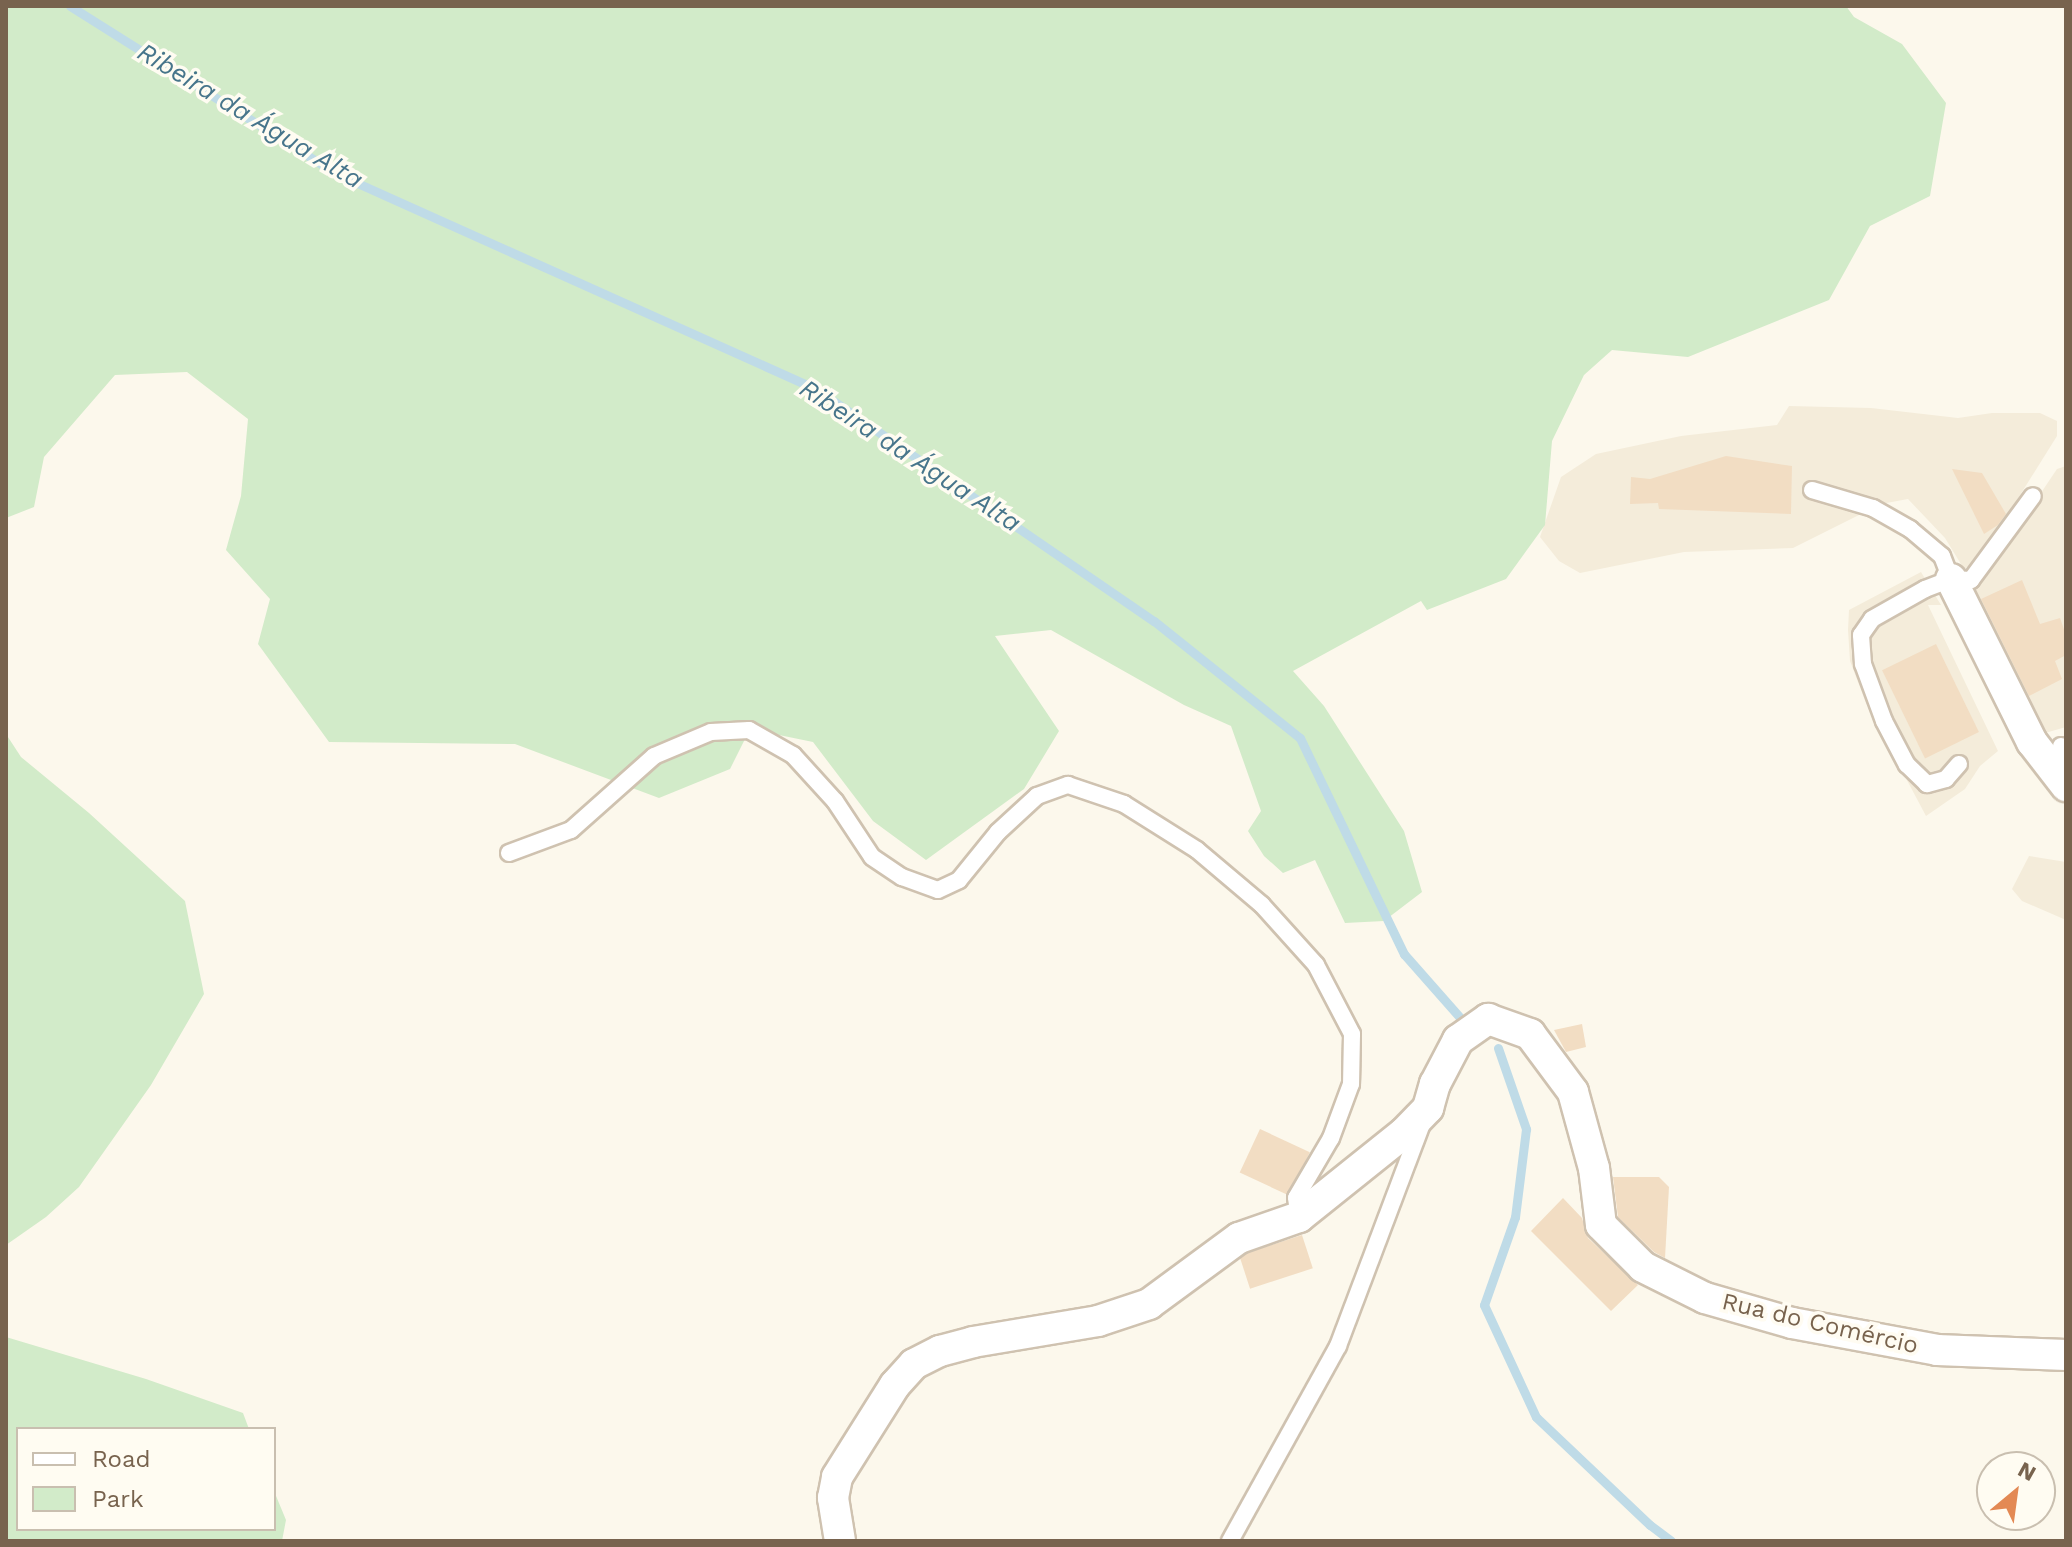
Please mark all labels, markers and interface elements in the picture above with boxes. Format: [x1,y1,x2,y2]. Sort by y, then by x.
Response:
water label: Ribeira da Água Alta [131,36,369,196]
water label: Ribeira da Água Alta [793,372,1027,540]
street label: Rua do Comércio [1719,1287,1921,1361]
legend [16,1427,276,1531]
text: Road [92,1445,151,1473]
north arrow [1976,1451,2056,1531]
text: N [2014,1456,2040,1486]
text: Park [92,1485,144,1513]

